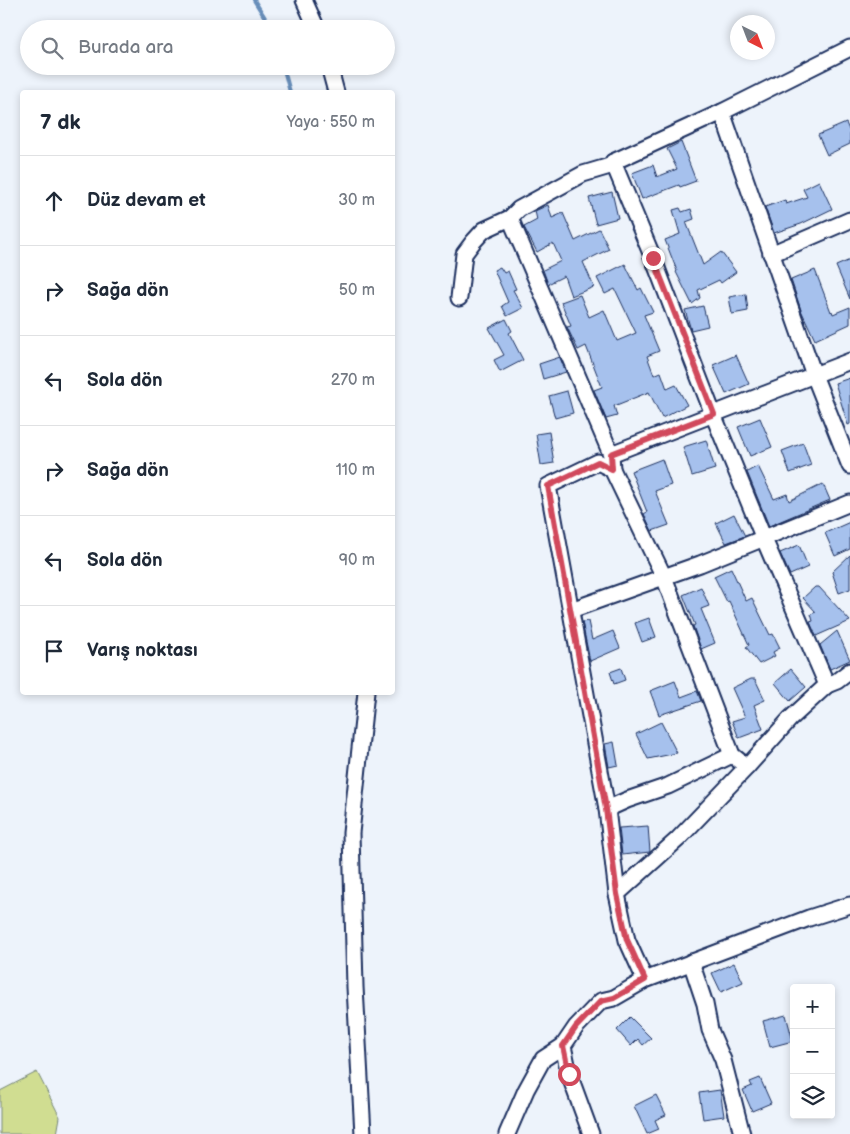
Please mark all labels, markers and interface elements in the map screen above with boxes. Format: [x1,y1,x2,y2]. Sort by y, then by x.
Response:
north arrow [730,15,775,60]
search box [20,20,395,75]
icon: search [38,34,66,62]
text: Burada ara [78,36,174,59]
text: 7 dk [40,110,81,135]
text: Yaya · 550 m [286,113,375,132]
icon: ahead [40,187,68,215]
text: Düz devam et [87,189,206,212]
text: 30 m [338,191,375,210]
route end [642,247,665,270]
icon: right [40,277,68,305]
text: Sağa dön [87,279,169,302]
text: 50 m [339,281,375,300]
icon: left [40,367,68,395]
text: Sola dön [87,369,163,392]
text: 270 m [331,371,375,390]
icon: right [40,457,68,485]
text: Sağa dön [87,459,169,482]
text: 110 m [336,461,375,480]
icon: left [40,547,68,575]
text: Sola dön [87,549,163,572]
text: 90 m [339,551,375,570]
icon: arrive [40,637,68,665]
text: Varış noktası [87,639,198,662]
map controls [790,984,835,1119]
button: + [790,984,835,1029]
button: − [790,1029,835,1074]
route start [558,1063,581,1086]
button: layers [790,1074,835,1119]

